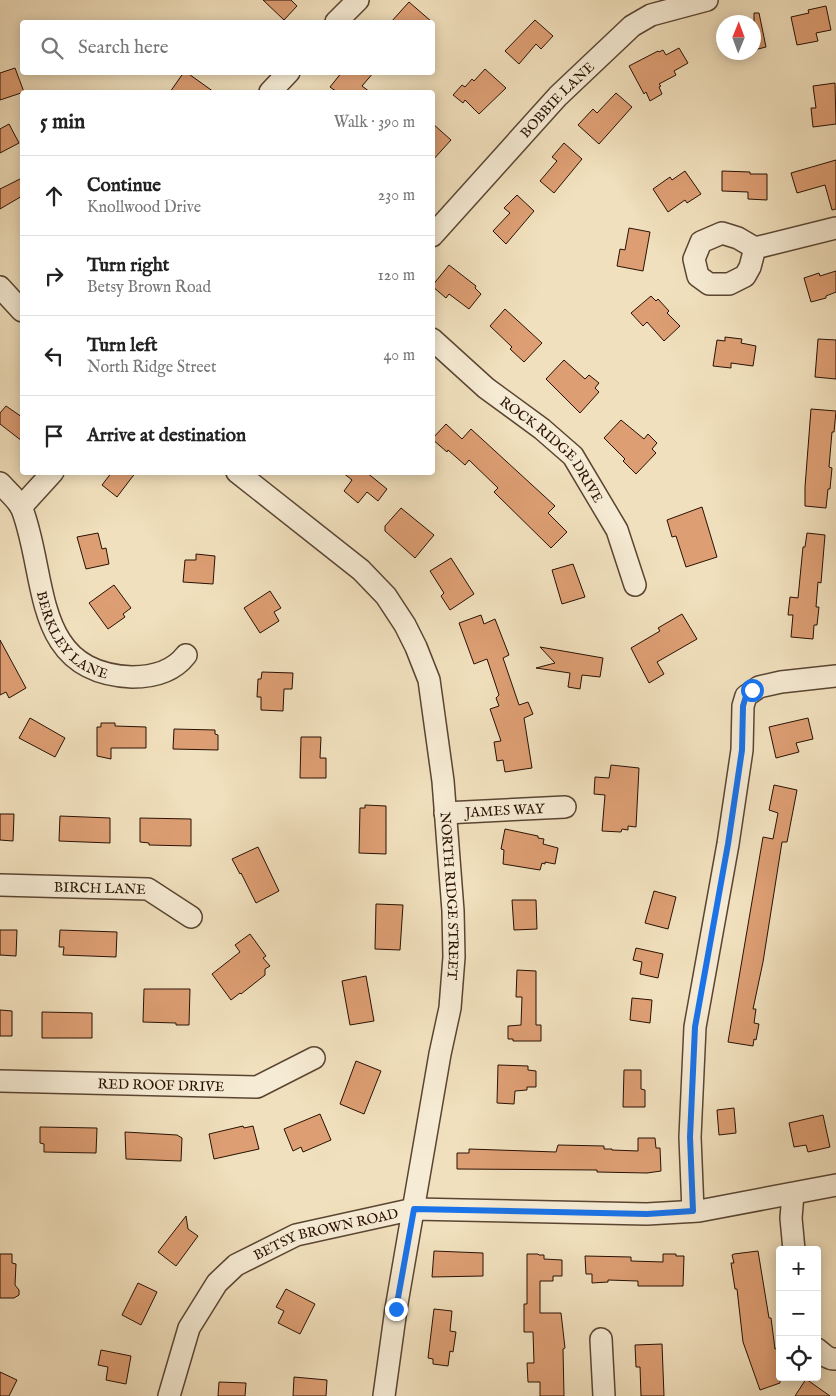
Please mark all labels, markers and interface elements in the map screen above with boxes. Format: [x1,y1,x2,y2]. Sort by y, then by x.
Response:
north arrow [716,15,761,60]
search box [20,20,435,75]
icon: search [38,34,66,62]
text: Search here [78,36,169,60]
street label: BOBBIE LANE [517,58,599,142]
text: 5 min [40,109,85,136]
text: Walk · 390 m [334,113,415,133]
text: Continue [87,174,161,198]
icon: ahead [40,182,68,210]
text: 230 m [378,186,415,206]
text: Knollwood Drive [87,198,201,218]
text: Turn right [87,254,169,278]
icon: right [40,262,68,290]
text: 120 m [378,266,415,286]
text: Betsy Brown Road [87,278,211,298]
text: Turn left [87,334,158,358]
icon: left [40,342,68,370]
text: 40 m [383,346,415,366]
text: North Ridge Street [87,358,216,378]
street label: ROCK RIDGE DRIVE [496,393,607,506]
icon: arrive [40,422,68,450]
text: Arrive at destination [87,424,246,448]
street label: BERKLEY LANE [32,589,110,684]
route start [741,679,764,702]
street label: JAMES WAY [463,800,547,822]
street label: NORTH RIDGE STREET [435,811,462,981]
street label: BIRCH LANE [54,878,146,899]
street label: RED ROOF DRIVE [97,1075,225,1096]
street label: BETSY BROWN ROAD [251,1205,400,1265]
map controls [776,1246,821,1381]
button: + [776,1246,821,1291]
button: − [776,1291,821,1336]
route end [385,1298,408,1321]
button: locate [776,1336,821,1381]

